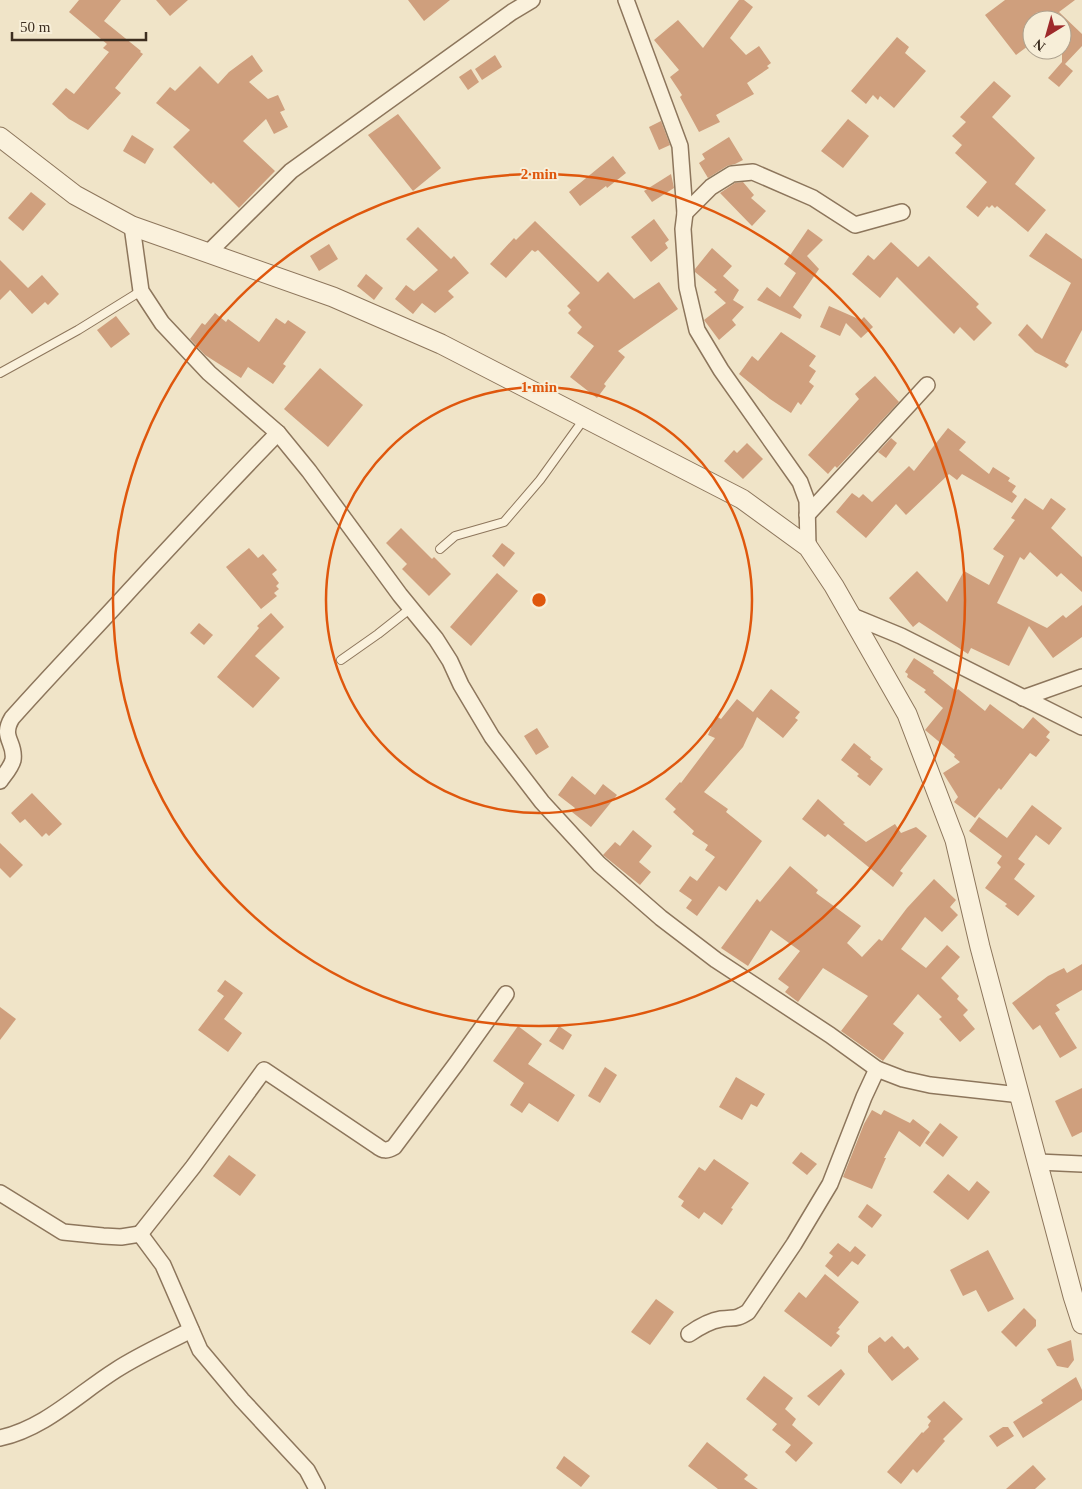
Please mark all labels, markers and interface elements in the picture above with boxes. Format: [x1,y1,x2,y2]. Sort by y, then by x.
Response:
scale bar [12,10,146,42]
north arrow [1022,10,1072,60]
text: 50 m [20,19,51,35]
text: N [1031,36,1048,54]
text: 2 min [521,166,558,182]
text: 1 min [521,379,558,395]
centre of rings [530,591,548,609]

